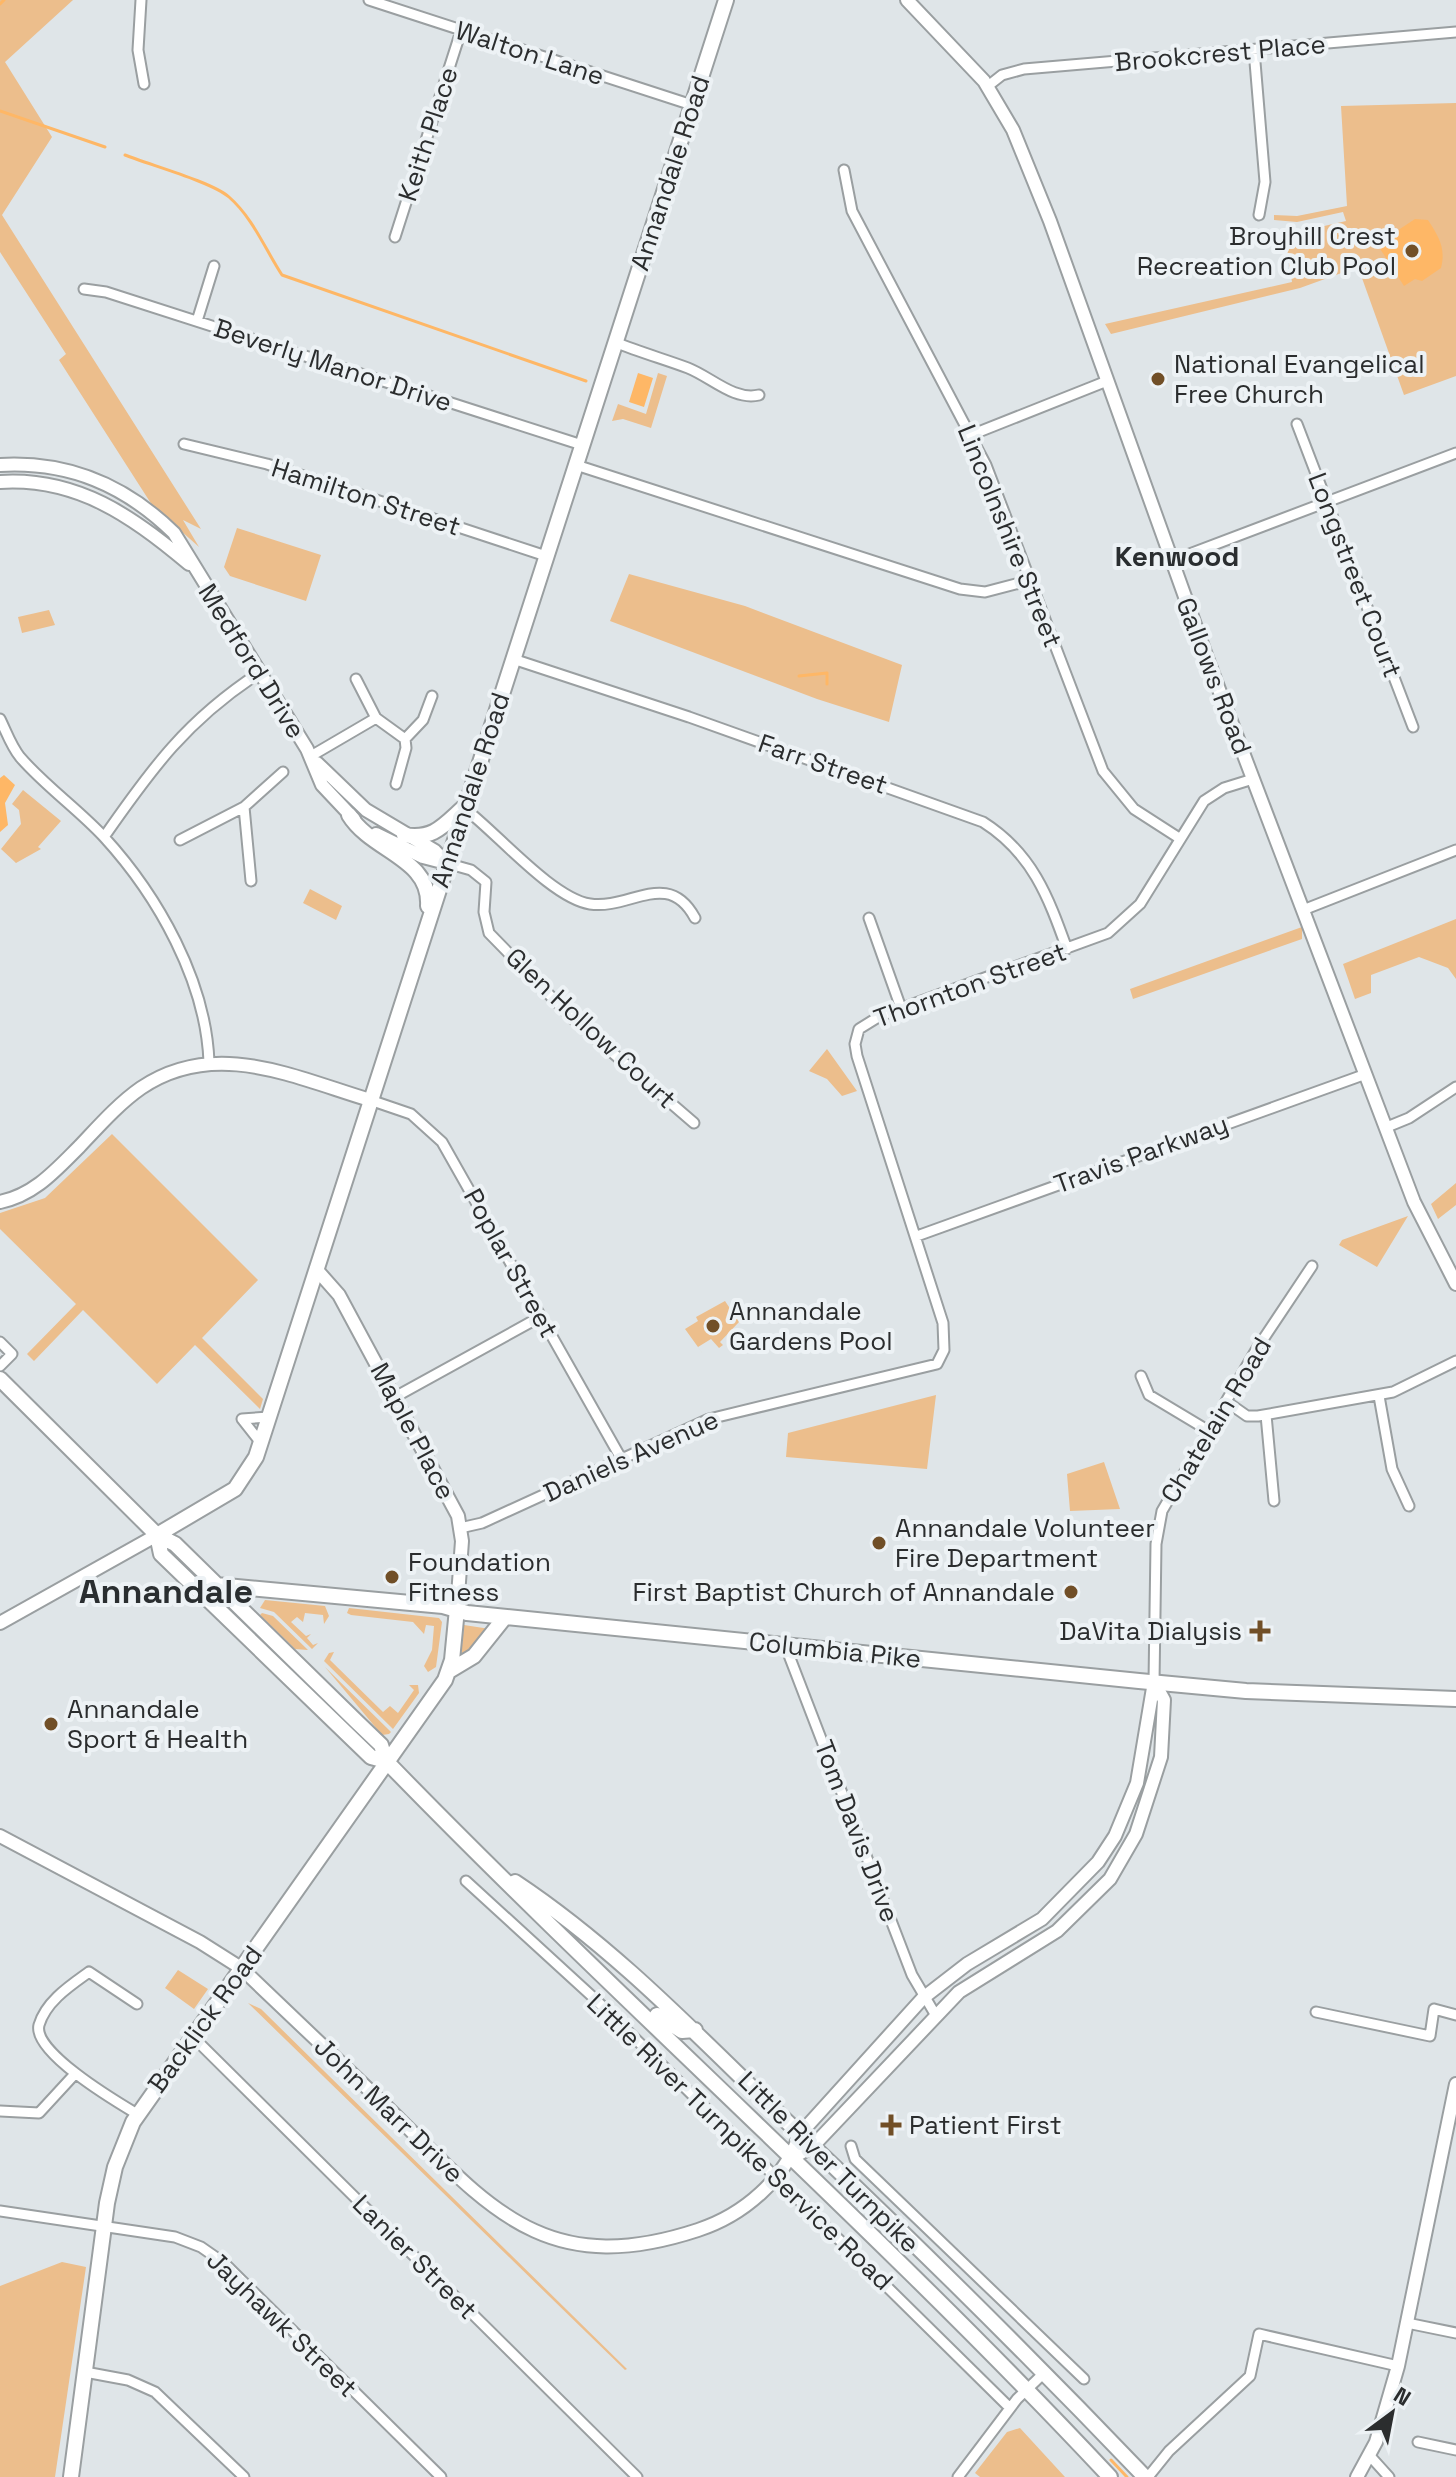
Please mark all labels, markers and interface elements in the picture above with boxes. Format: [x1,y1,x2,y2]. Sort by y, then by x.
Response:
street label: Walton Lane [451,13,609,93]
street label: Brookcrest Place [1113,27,1327,79]
street label: Keith Place [390,63,466,205]
street label: Annandale Road [622,71,718,275]
place label: Broyhill Crest Recreation Club Pool [1137,219,1396,283]
marker: Broyhill Crest Recreation Club Pool [1403,242,1421,260]
street label: Beverly Manor Drive [210,311,456,419]
place label: National Evangelical Free Church [1174,347,1425,411]
marker: National Evangelical Free Church [1149,370,1167,388]
street label: Lincolnshire Street [950,420,1070,652]
street label: Hamilton Street [267,450,465,544]
street label: Longstreet Court [1300,468,1410,682]
district label: Kenwood [1115,538,1239,574]
street label: Medford Drive [191,577,313,745]
street label: Gallows Road [1168,593,1260,759]
street label: Annandale Road [422,688,518,892]
street label: Farr Street [754,726,892,802]
street label: Thornton Street [869,934,1071,1036]
street label: Glen Hollow Court [499,940,683,1116]
street label: Travis Parkway [1049,1107,1233,1201]
street label: Poplar Street [456,1182,566,1344]
place label: Annandale Gardens Pool [729,1294,893,1358]
marker: Annandale Gardens Pool [704,1317,722,1335]
street label: Chatelain Road [1153,1331,1279,1509]
street label: Maple Place [363,1357,463,1505]
street label: Daniels Avenue [538,1402,724,1510]
place label: Annandale Volunteer Fire Department [895,1511,1155,1575]
marker: Annandale Volunteer Fire Department [870,1534,888,1552]
place label: Foundation Fitness [408,1545,551,1609]
marker: Foundation Fitness [383,1568,401,1586]
district label: Annandale [79,1570,253,1613]
place label: First Baptist Church of Annandale [632,1575,1055,1609]
marker: First Baptist Church of Annandale [1062,1583,1080,1601]
place label: DaVita Dialysis [1059,1614,1242,1648]
marker: DaVita Dialysis [1249,1620,1271,1642]
street label: Columbia Pike [747,1624,923,1676]
place label: Annandale Sport & Health [67,1692,248,1756]
marker: Annandale Sport & Health [42,1715,60,1733]
street label: Tom Davis Drive [807,1735,907,1927]
street label: Backlick Road [140,1939,270,2099]
street label: Little River Turnpike Service Road [580,1987,900,2297]
street label: John Marr Drive [307,2030,471,2190]
street label: Little River Turnpike [732,2065,926,2259]
place label: Patient First [909,2108,1062,2142]
marker: Patient First [880,2114,902,2136]
street label: Lanier Street [345,2187,485,2327]
street label: Jayhawk Street [199,2243,365,2405]
north arrow [1352,2373,1432,2453]
text: N [1389,2380,1416,2412]

